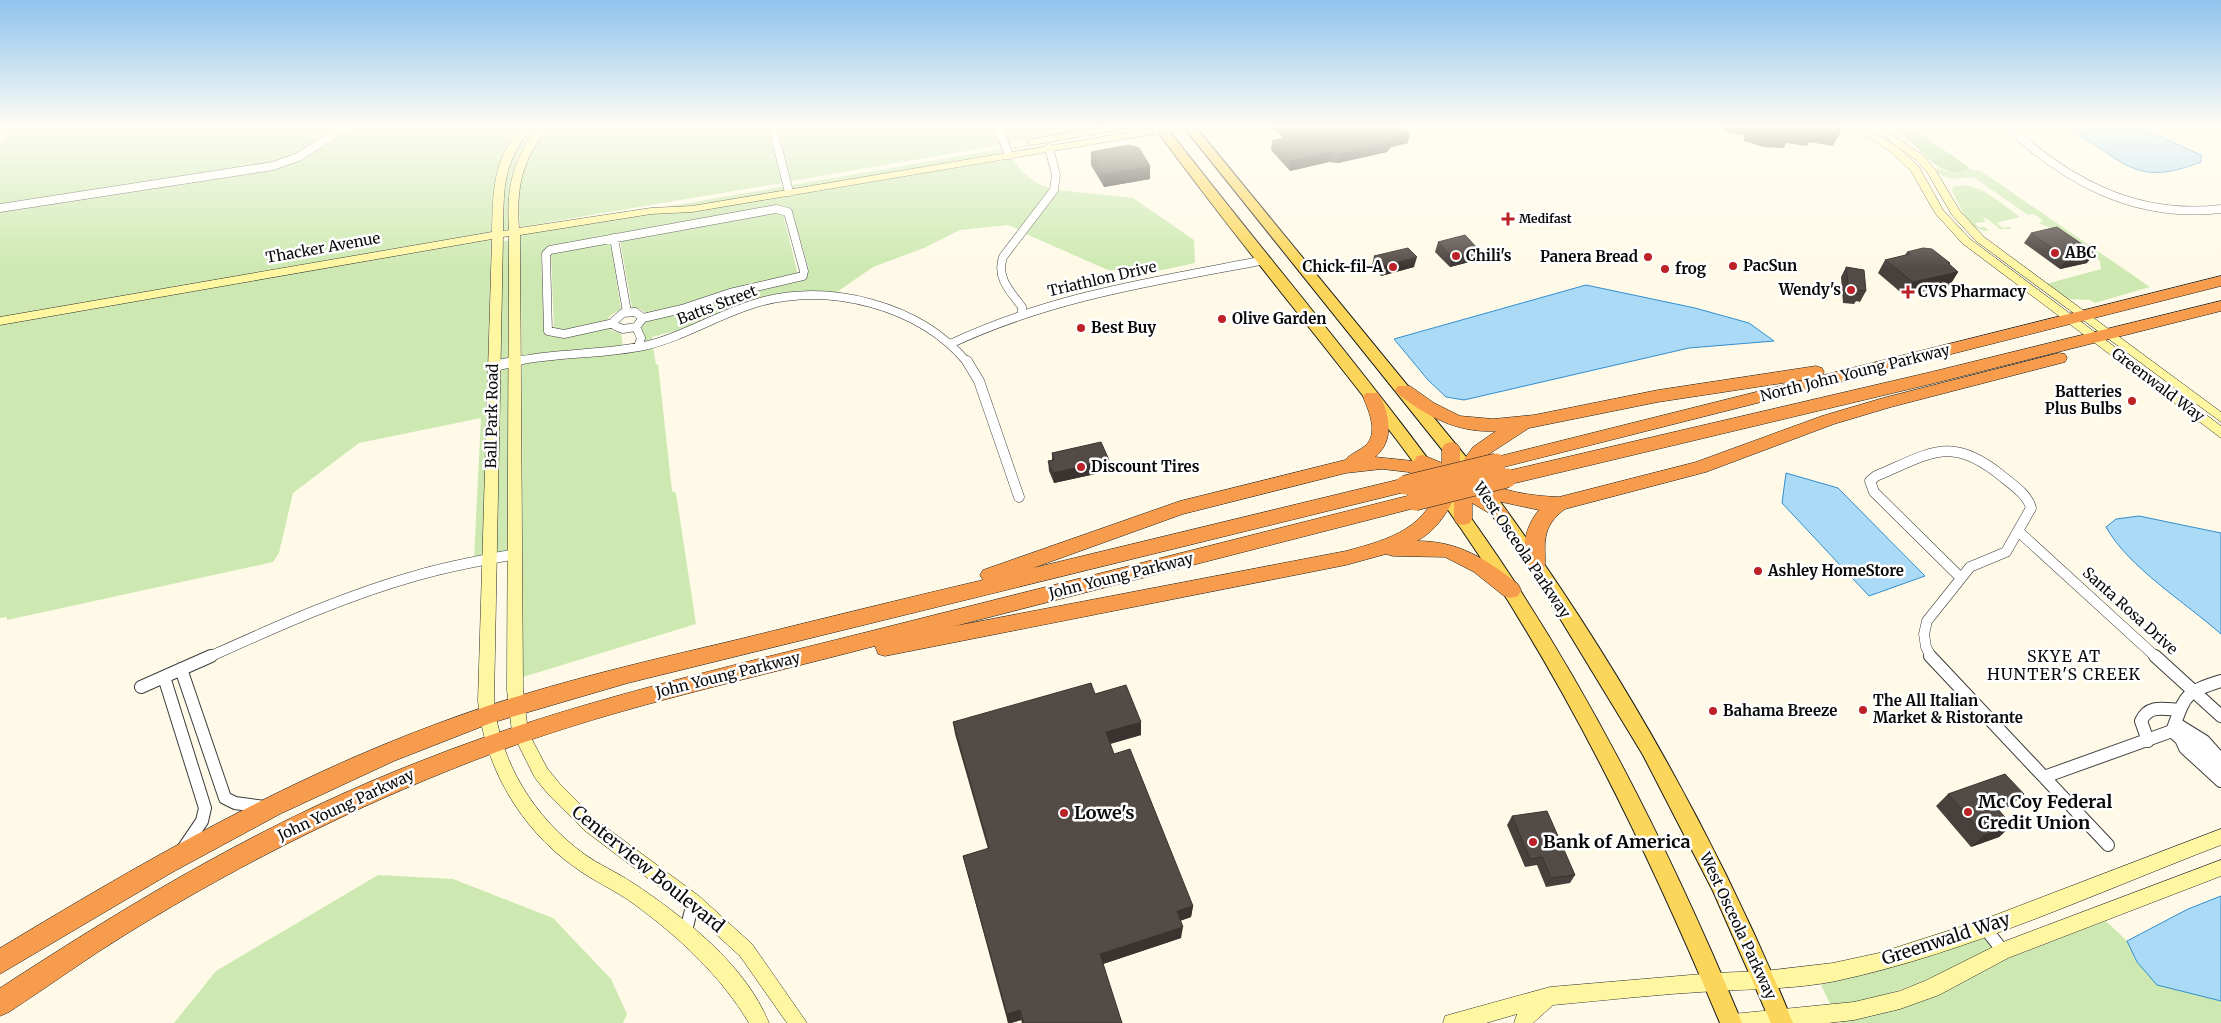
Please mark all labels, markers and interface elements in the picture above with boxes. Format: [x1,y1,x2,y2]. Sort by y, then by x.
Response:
place label: Medifast [1519,211,1572,226]
marker: Medifast [1501,212,1515,226]
street label: Thacker Avenue [264,228,382,267]
place label: ABC [2064,243,2097,262]
place label: Chili's [1466,246,1512,265]
place label: Panera Bread [1540,247,1638,266]
marker: ABC [2049,247,2061,259]
marker: Chili's [1450,250,1462,262]
marker: Panera Bread [1642,251,1654,263]
place label: PacSun [1743,256,1797,275]
street label: Triathlon Drive [1045,257,1158,300]
place label: Chick-fil-A [1302,257,1383,276]
place label: frog [1675,259,1707,278]
marker: PacSun [1727,260,1739,272]
marker: Chick-fil-A [1387,261,1399,273]
marker: frog [1659,263,1671,275]
place label: Wendy's [1778,280,1841,299]
street label: Batts Street [674,281,760,328]
place label: CVS Pharmacy [1918,282,2026,301]
marker: Wendy's [1845,284,1857,296]
marker: CVS Pharmacy [1902,286,1914,298]
place label: Olive Garden [1232,309,1326,328]
marker: Olive Garden [1216,313,1228,325]
place label: Best Buy [1091,318,1156,337]
marker: Best Buy [1075,322,1087,334]
street label: North John Young Parkway [1758,340,1952,405]
street label: Greenwald Way [2108,343,2209,426]
street label: Ball Park Road [481,363,502,469]
place label: Batteries Plus Bulbs [2045,382,2122,418]
marker: Batteries Plus Bulbs [2126,395,2138,407]
place label: Discount Tires [1091,457,1200,476]
marker: Discount Tires [1075,461,1087,473]
street label: West Osceola Parkway [1469,477,1575,622]
street label: John Young Parkway [1046,548,1195,603]
place label: Ashley HomeStore [1767,561,1904,580]
street label: Santa Rosa Drive [2079,563,2182,659]
marker: Ashley HomeStore [1752,565,1764,577]
district label: SKYE AT HUNTER'S CREEK [1987,646,2141,684]
street label: John Young Parkway [653,647,802,702]
place label: The All Italian Market & Ristorante [1873,691,2023,727]
place label: Bahama Breeze [1723,701,1837,720]
marker: The All Italian Market & Ristorante [1857,704,1869,716]
marker: Bahama Breeze [1707,705,1719,717]
street label: John Young Parkway [274,764,417,845]
place label: Mc Coy Federal Credit Union [1978,790,2112,834]
street label: Centerview Boulevard [567,800,729,937]
place label: Lowe's [1074,801,1135,824]
marker: Mc Coy Federal Credit Union [1962,806,1974,818]
marker: Lowe's [1058,807,1070,819]
place label: Bank of America [1543,830,1690,853]
marker: Bank of America [1527,836,1539,848]
street label: West Osceola Parkway [1696,848,1781,1003]
street label: Greenwald Way [1879,907,2013,970]

